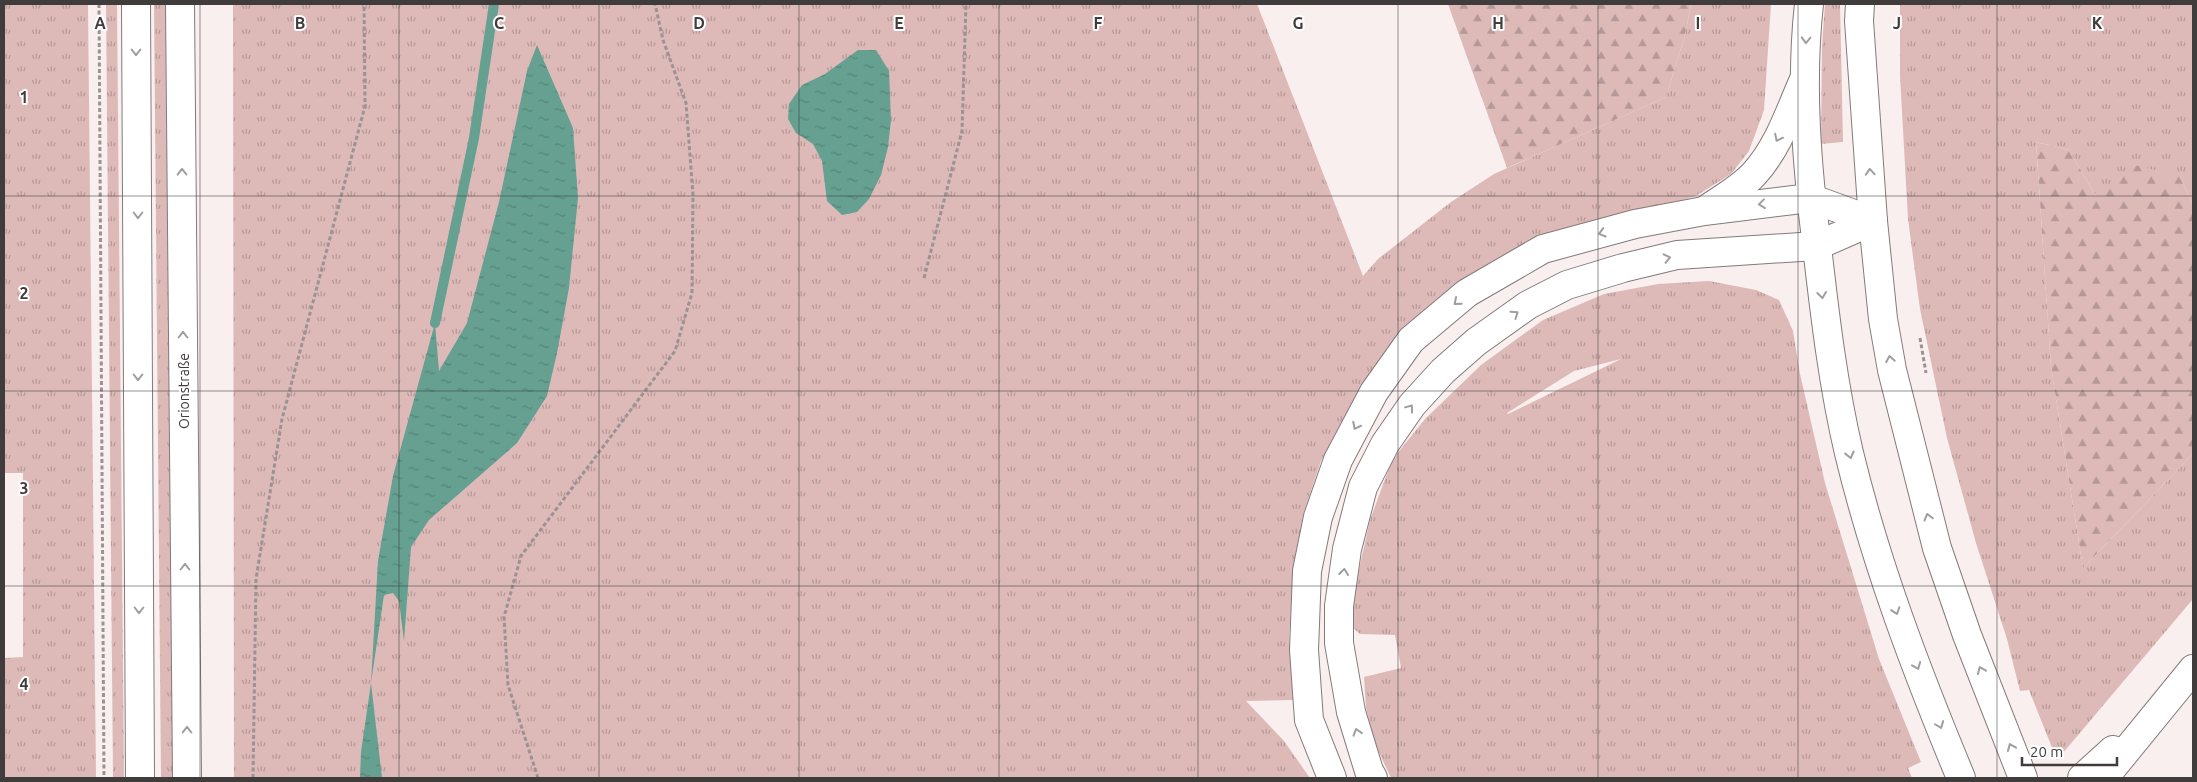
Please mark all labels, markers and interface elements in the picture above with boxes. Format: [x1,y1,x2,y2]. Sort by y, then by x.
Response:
text: A [94,14,106,32]
text: B [295,14,305,32]
text: C [494,14,504,32]
text: D [693,14,705,32]
text: E [894,14,904,32]
text: F [1094,14,1103,32]
text: G [1292,14,1304,32]
text: H [1492,14,1504,32]
text: I [1696,14,1700,32]
text: J [1893,14,1901,32]
text: K [2092,14,2103,32]
one-way arrow [1801,37,1811,45]
one-way arrow [131,49,141,57]
text: 1 [19,88,29,106]
one-way arrow [1774,132,1784,141]
one-way arrow [177,168,187,176]
one-way arrow [1864,168,1875,176]
one-way arrow [1758,198,1766,209]
one-way arrow [133,212,143,219]
one-way arrow [1598,227,1607,238]
one-way arrow [1662,253,1671,264]
text: 2 [19,284,29,302]
one-way arrow [1816,291,1827,299]
one-way arrow [1454,296,1463,304]
one-way arrow [1510,311,1519,320]
one-way arrow [178,330,188,338]
street label: Orionstraße [176,353,192,429]
one-way arrow [1885,354,1896,363]
one-way arrow [133,374,143,382]
one-way arrow [1405,405,1413,414]
one-way arrow [1352,421,1362,430]
one-way arrow [1844,450,1855,459]
text: 3 [19,479,29,497]
one-way arrow [1924,513,1934,521]
one-way arrow [180,563,190,570]
one-way arrow [1338,568,1348,576]
one-way arrow [134,606,145,614]
one-way arrow [1890,606,1900,614]
one-way arrow [1910,661,1921,670]
one-way arrow [1976,667,1986,675]
text: 4 [19,675,29,693]
one-way arrow [1934,721,1944,729]
one-way arrow [182,725,192,733]
one-way arrow [1353,729,1363,737]
scale bar [2022,734,2117,766]
one-way arrow [2007,743,2017,752]
text: 20 m [2030,743,2063,760]

